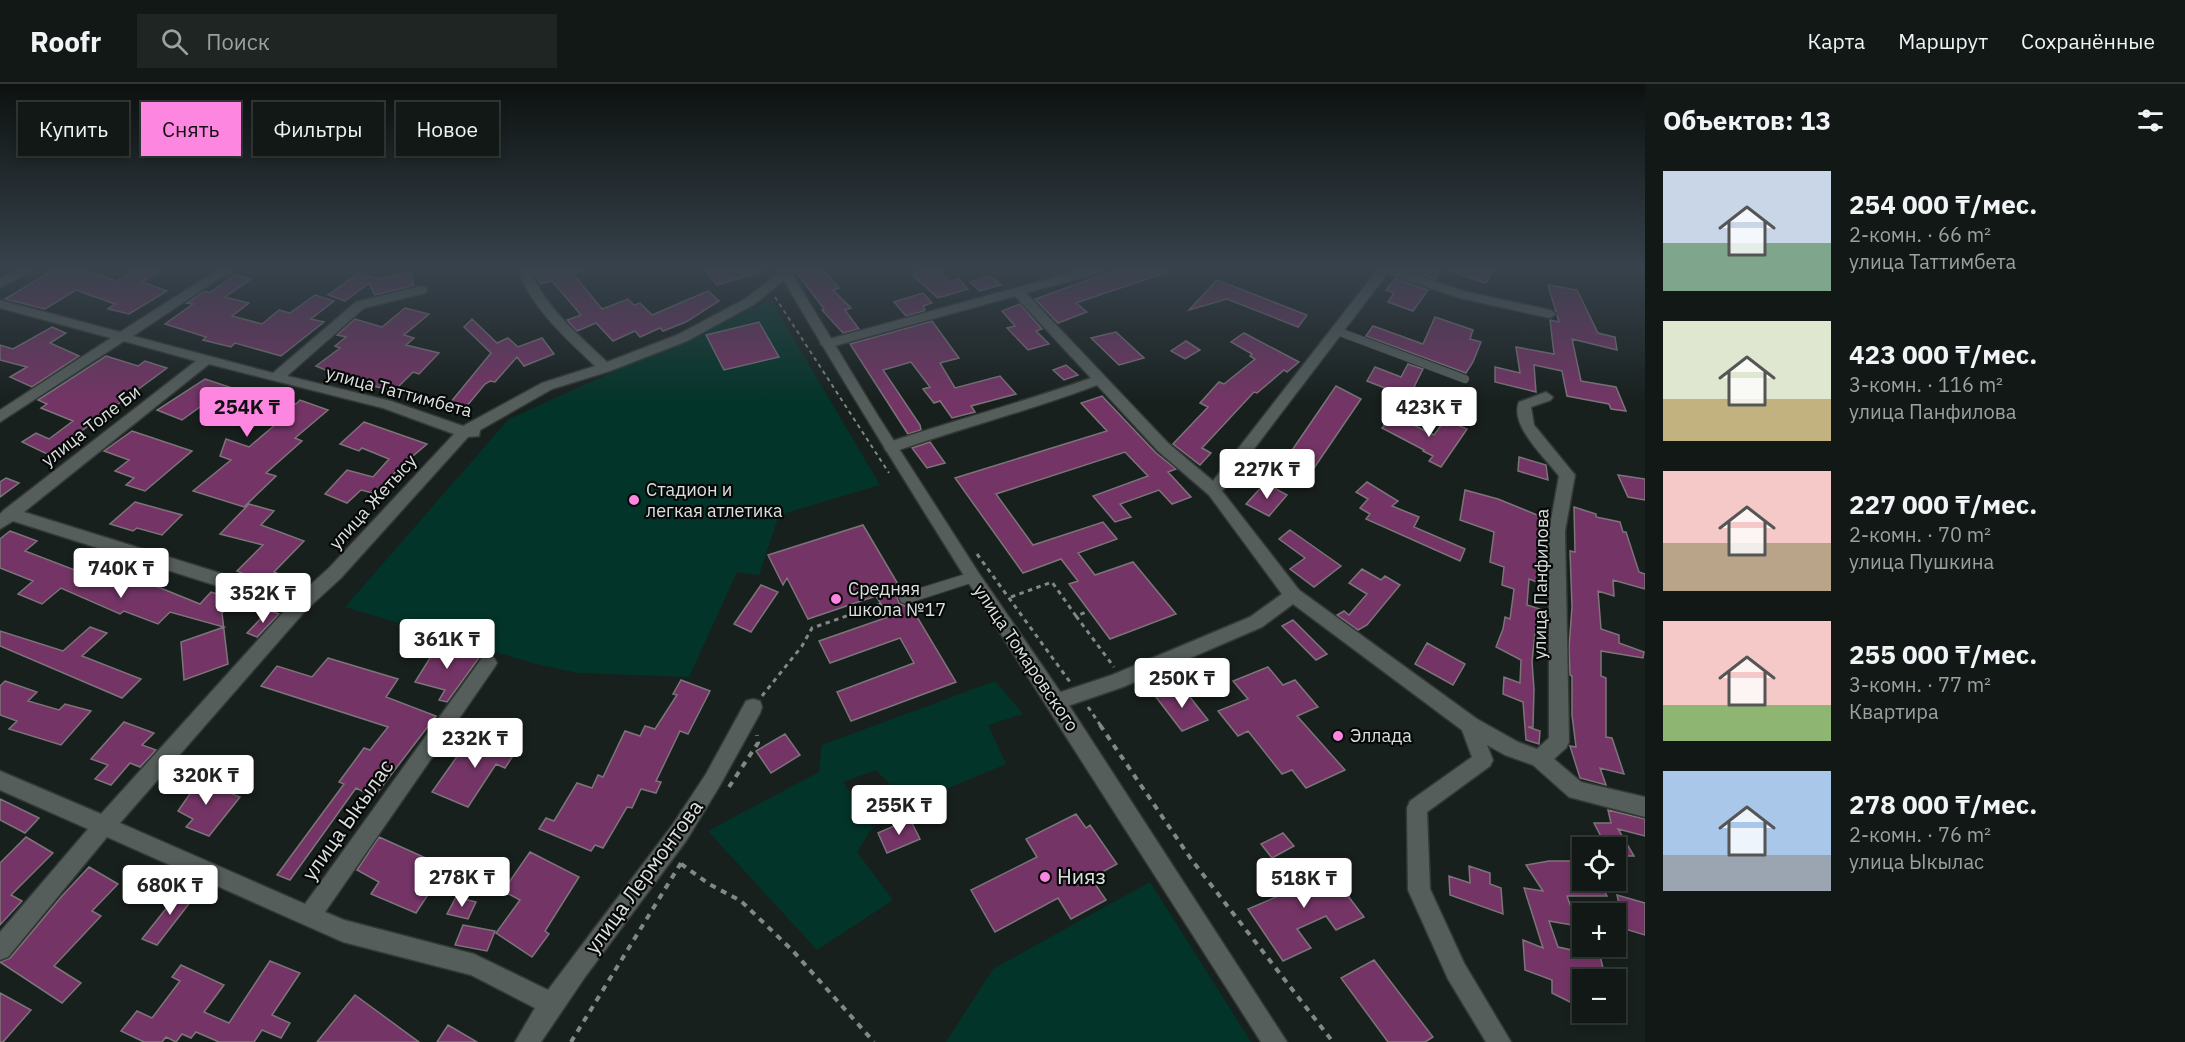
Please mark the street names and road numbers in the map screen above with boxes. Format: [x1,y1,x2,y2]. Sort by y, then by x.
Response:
street label: улица Таттимбета [324,361,475,422]
street label: улица Толе Би [36,380,145,471]
street label: улица Жетысу [324,449,421,554]
street label: улица Панфилова [1528,508,1553,660]
street label: улица Томаровского [969,580,1084,736]
street label: улица Ыкылас [295,753,399,886]
street label: улица Лермонтова [578,794,709,959]

